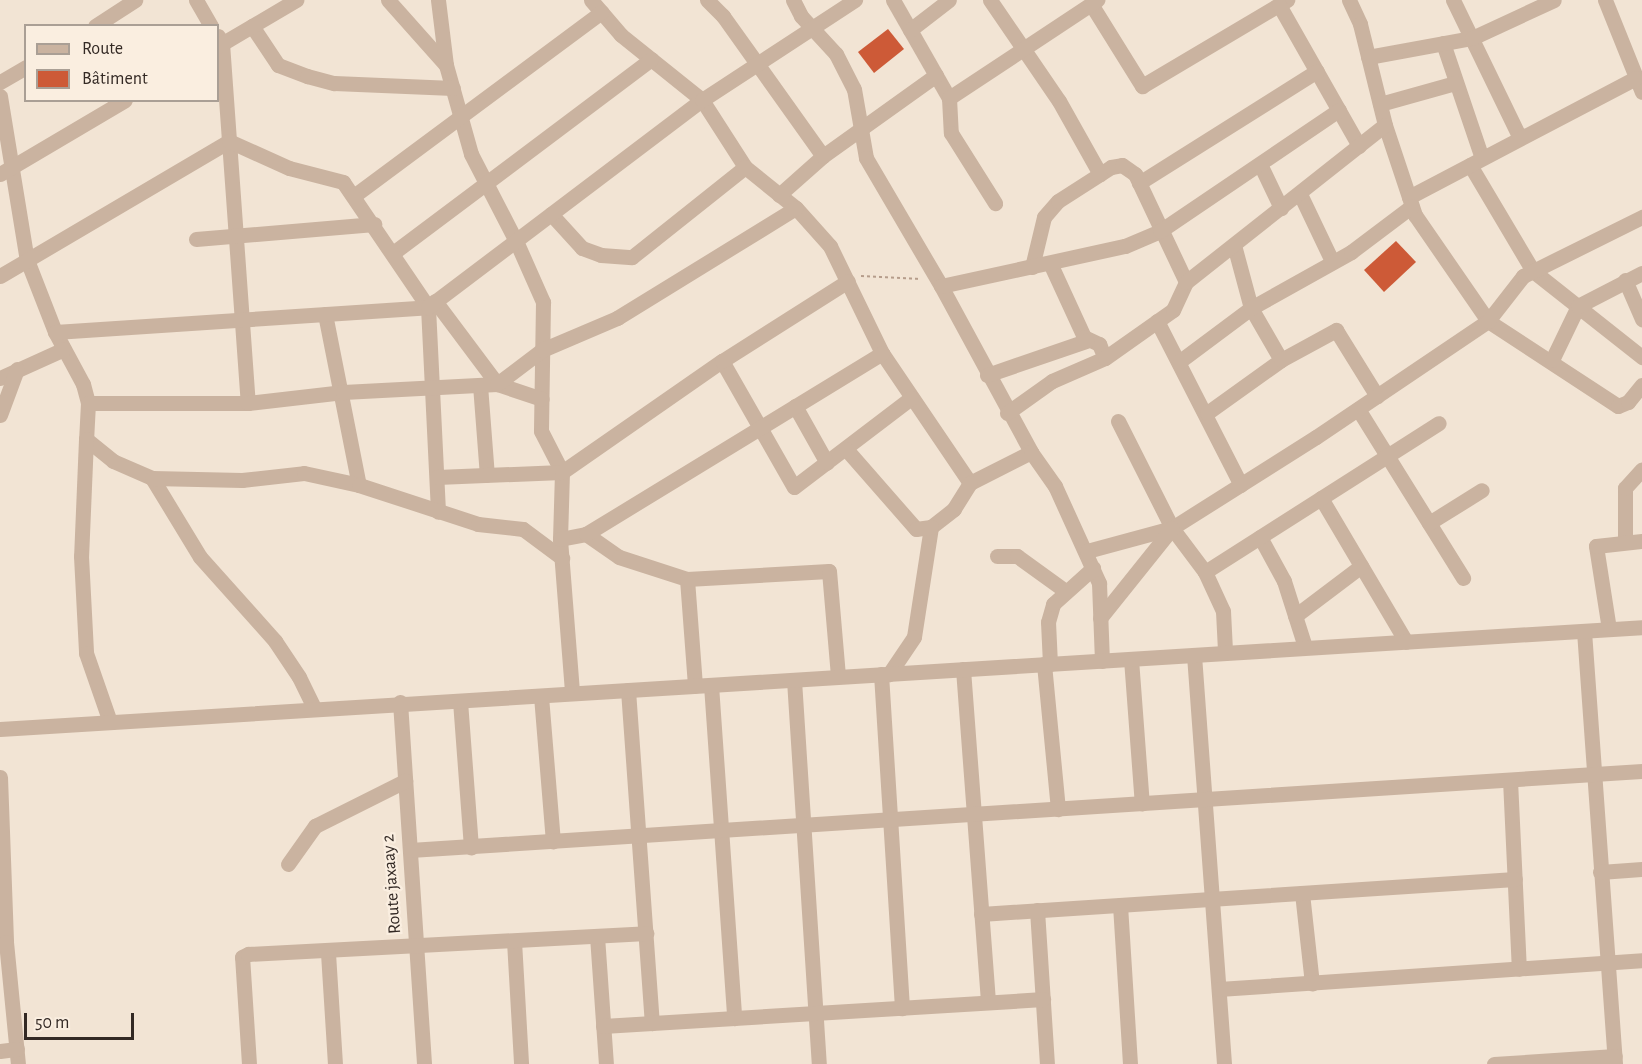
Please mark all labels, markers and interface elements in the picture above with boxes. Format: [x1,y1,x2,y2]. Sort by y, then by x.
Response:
legend [24,24,219,102]
text: Route [82,40,123,58]
text: Bâtiment [82,70,148,88]
street label: Route jaxaay 2 [378,833,406,935]
scale bar [27,1001,136,1039]
text: 50 m [35,1014,69,1032]

